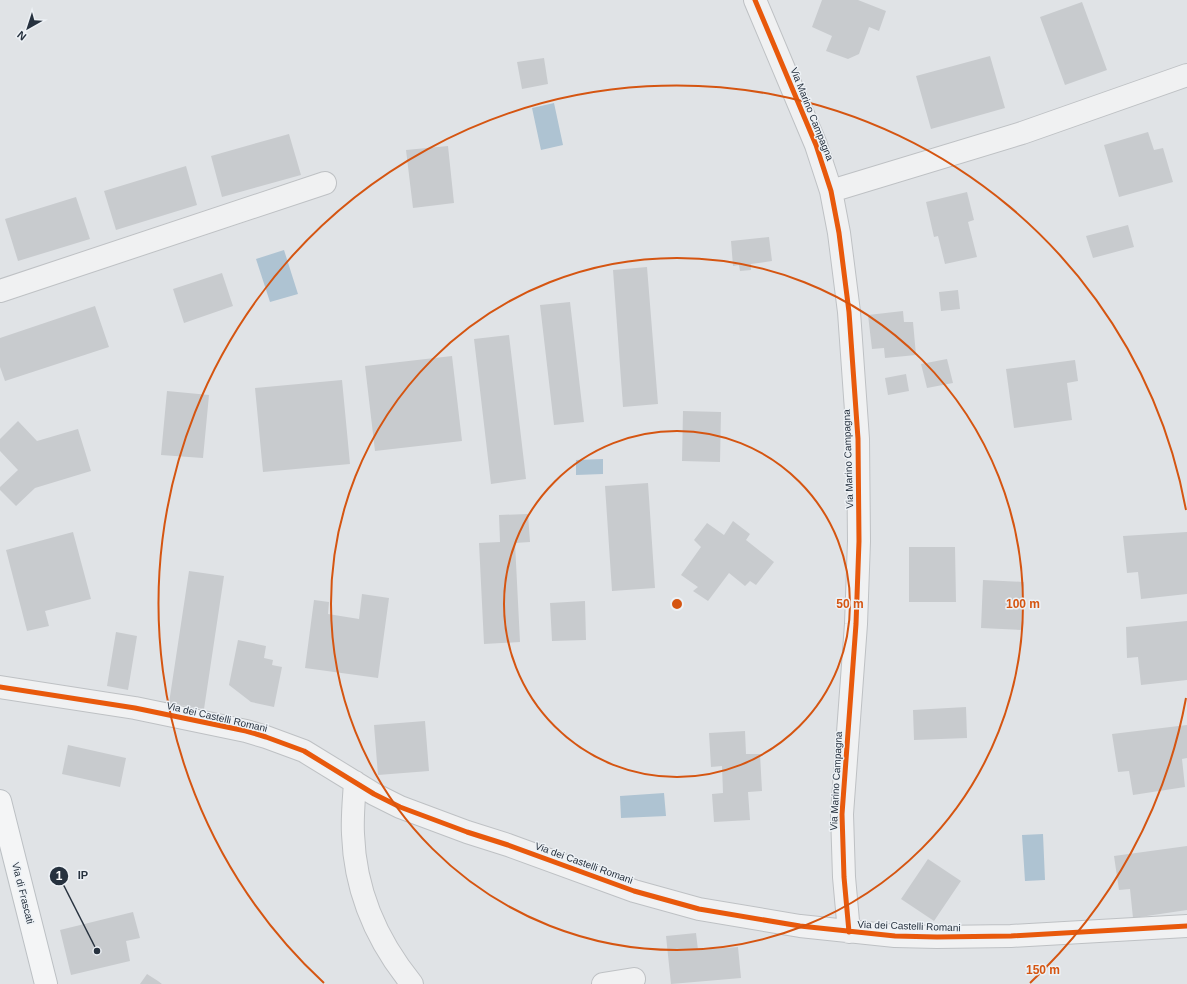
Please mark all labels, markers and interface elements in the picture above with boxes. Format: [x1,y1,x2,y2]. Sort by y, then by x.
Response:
north arrow [8,8,48,48]
text: N [15,29,29,43]
street label: Via Marino Campagna [788,66,836,163]
street label: Via Marino Campagna [841,409,855,509]
centre of rings [670,597,684,611]
text: 50 m [836,597,864,611]
text: 100 m [1006,597,1040,611]
street label: Via dei Castelli Romani [165,700,269,734]
street label: Via Marino Campagna [828,731,844,831]
street label: Via dei Castelli Romani [534,840,634,886]
street label: Via di Frascati [10,861,36,925]
callout: IP [49,864,96,887]
text: 1 [56,869,63,883]
text: IP [78,869,88,881]
street label: Via dei Castelli Romani [857,919,961,933]
text: 150 m [1026,963,1060,977]

